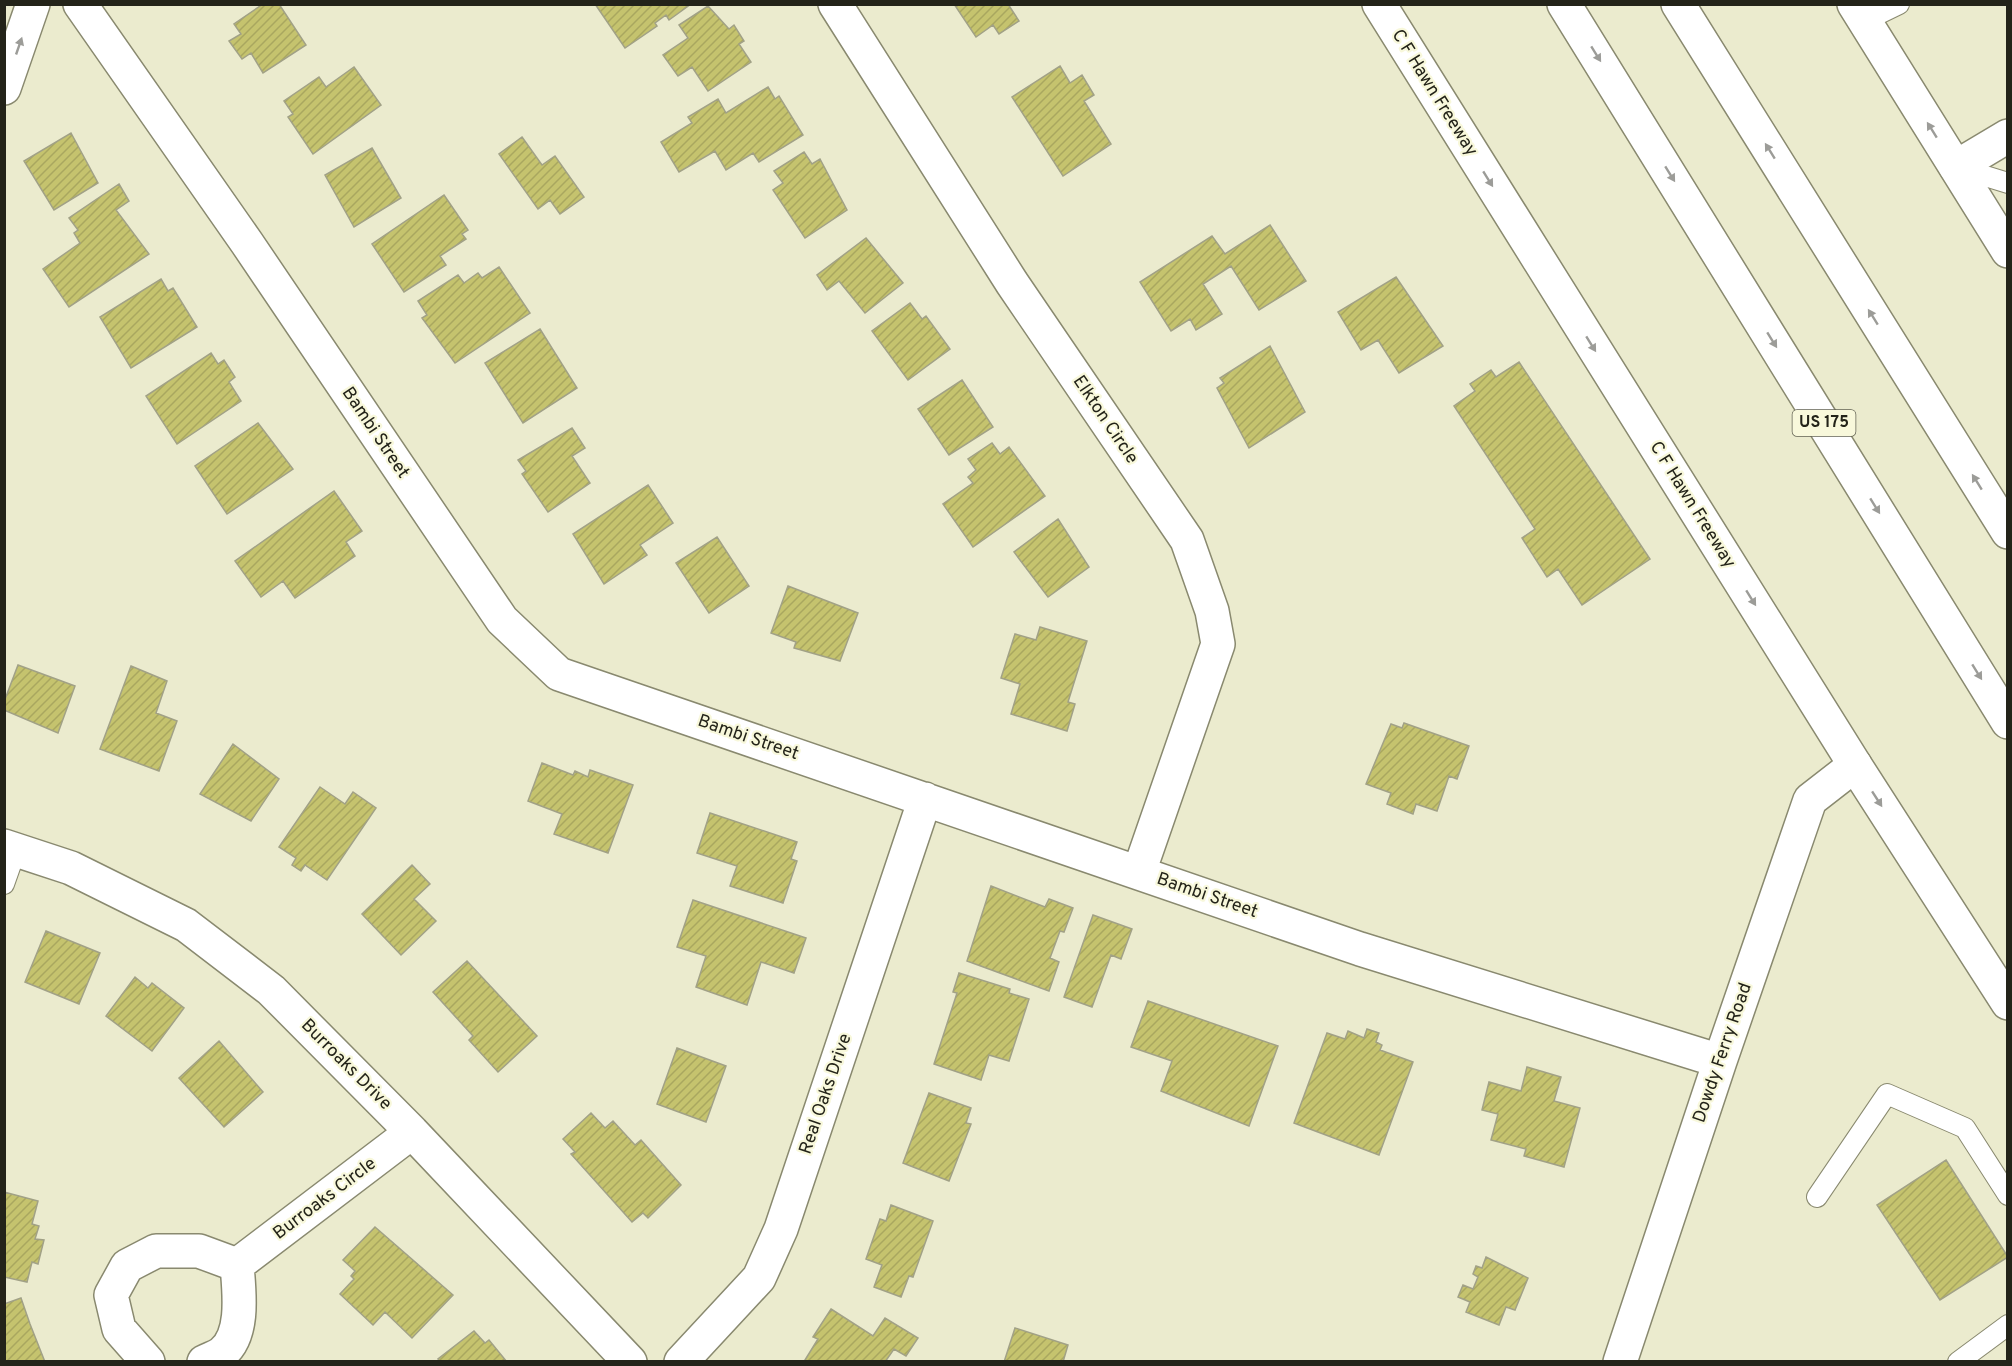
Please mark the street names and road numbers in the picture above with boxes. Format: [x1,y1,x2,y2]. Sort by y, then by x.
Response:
street label: C F Hawn Freeway [1386,25,1482,161]
street label: Elkton Circle [1067,371,1143,469]
street label: Bambi Street [336,383,414,483]
road number: US 175 [1792,410,1856,436]
street label: C F Hawn Freeway [1644,437,1740,573]
street label: Bambi Street [694,710,802,766]
street label: Bambi Street [1153,868,1261,924]
street label: Dowdy Ferry Road [1688,980,1758,1126]
street label: Burroaks Drive [296,1015,396,1115]
street label: Real Oaks Drive [795,1031,857,1157]
street label: Burroaks Circle [269,1153,381,1245]

